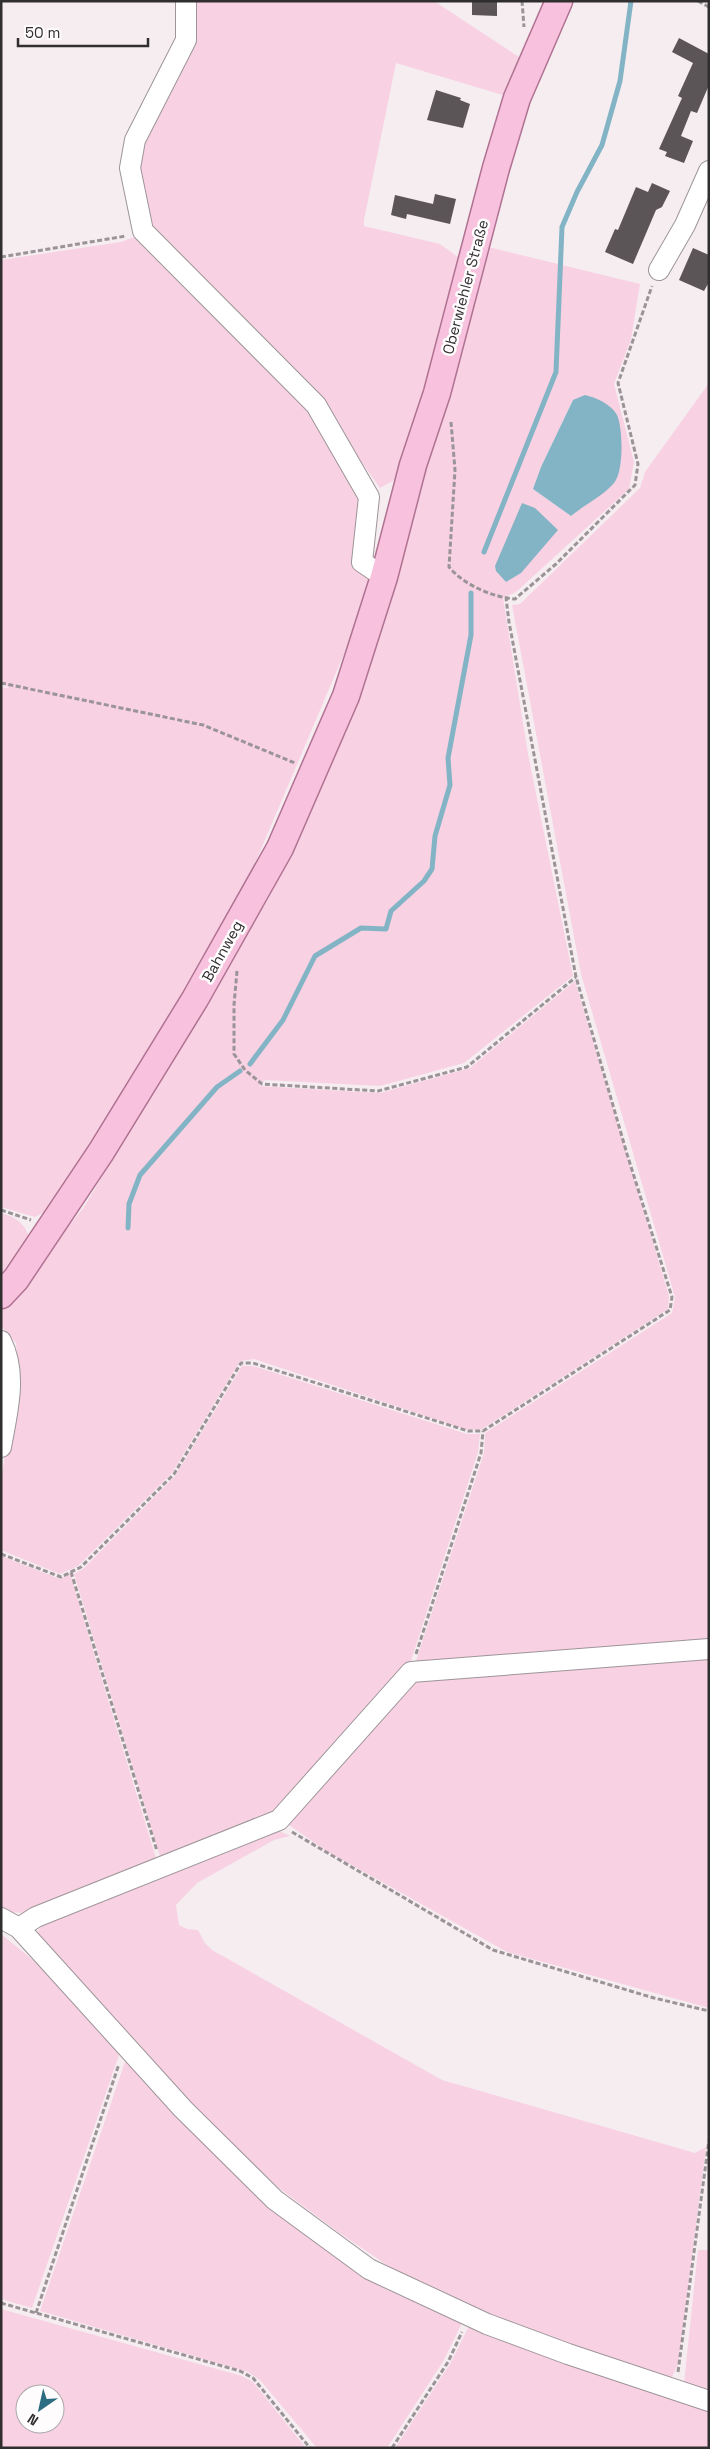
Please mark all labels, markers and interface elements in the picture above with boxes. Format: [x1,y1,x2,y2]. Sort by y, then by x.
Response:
scale bar [18,15,148,47]
text: 50 m [25,23,60,42]
street label: Oberwiehler Straße [438,218,492,356]
street label: Bahnweg [197,917,247,985]
north arrow [15,2384,65,2434]
text: N [24,2410,42,2430]

